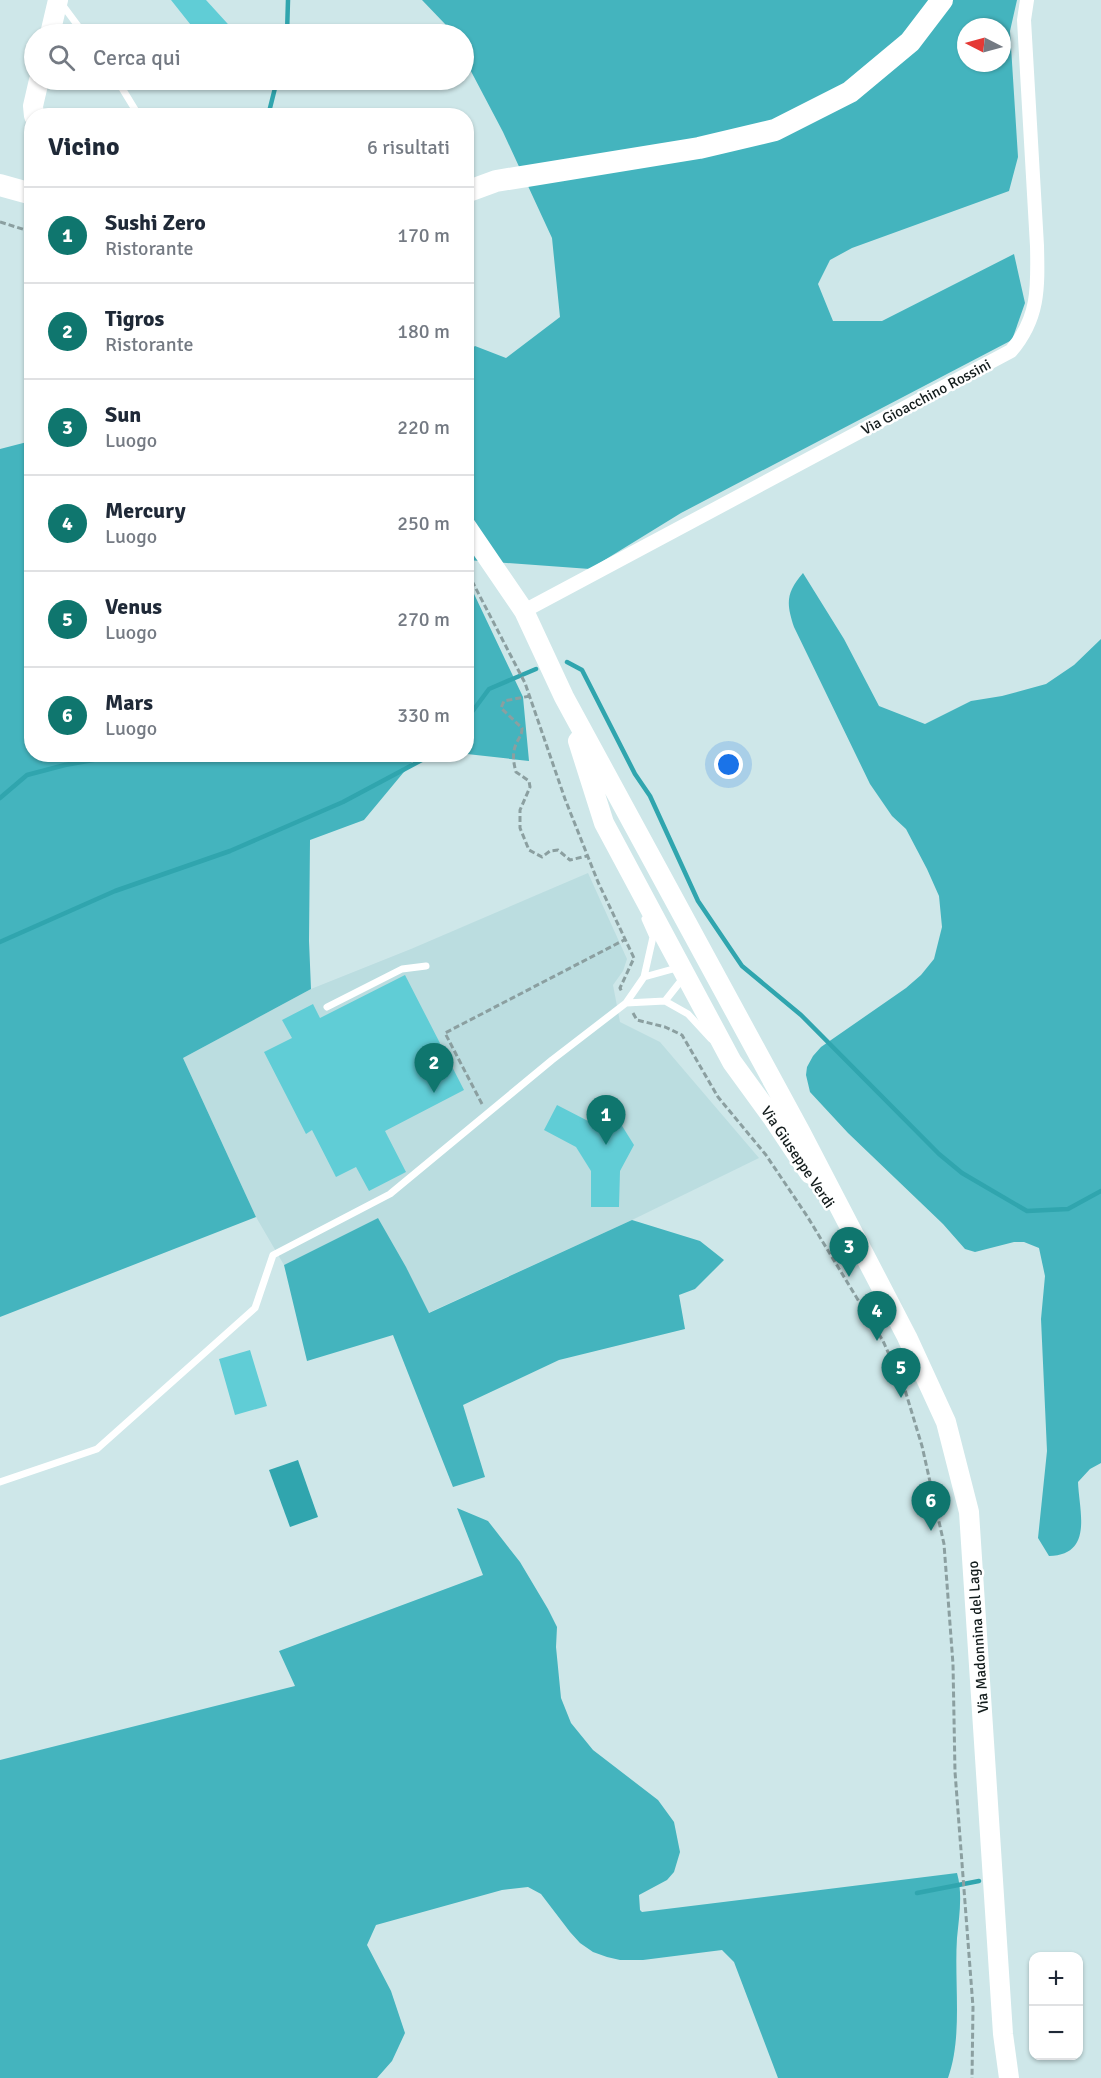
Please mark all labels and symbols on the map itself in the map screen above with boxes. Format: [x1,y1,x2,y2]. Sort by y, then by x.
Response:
north arrow [957,18,1011,72]
street label: Via Gioacchino Rossini [858,355,994,439]
your location [714,750,743,779]
pin: 2 [414,1044,454,1093]
pin: 1 [586,1096,626,1145]
street label: Via Giuseppe Verdi [757,1103,839,1211]
pin: 3 [830,1228,868,1277]
pin: 4 [858,1292,896,1341]
pin: 5 [882,1348,920,1398]
pin: 6 [912,1482,950,1531]
street label: Via Madonnina del Lago [964,1560,992,1714]

